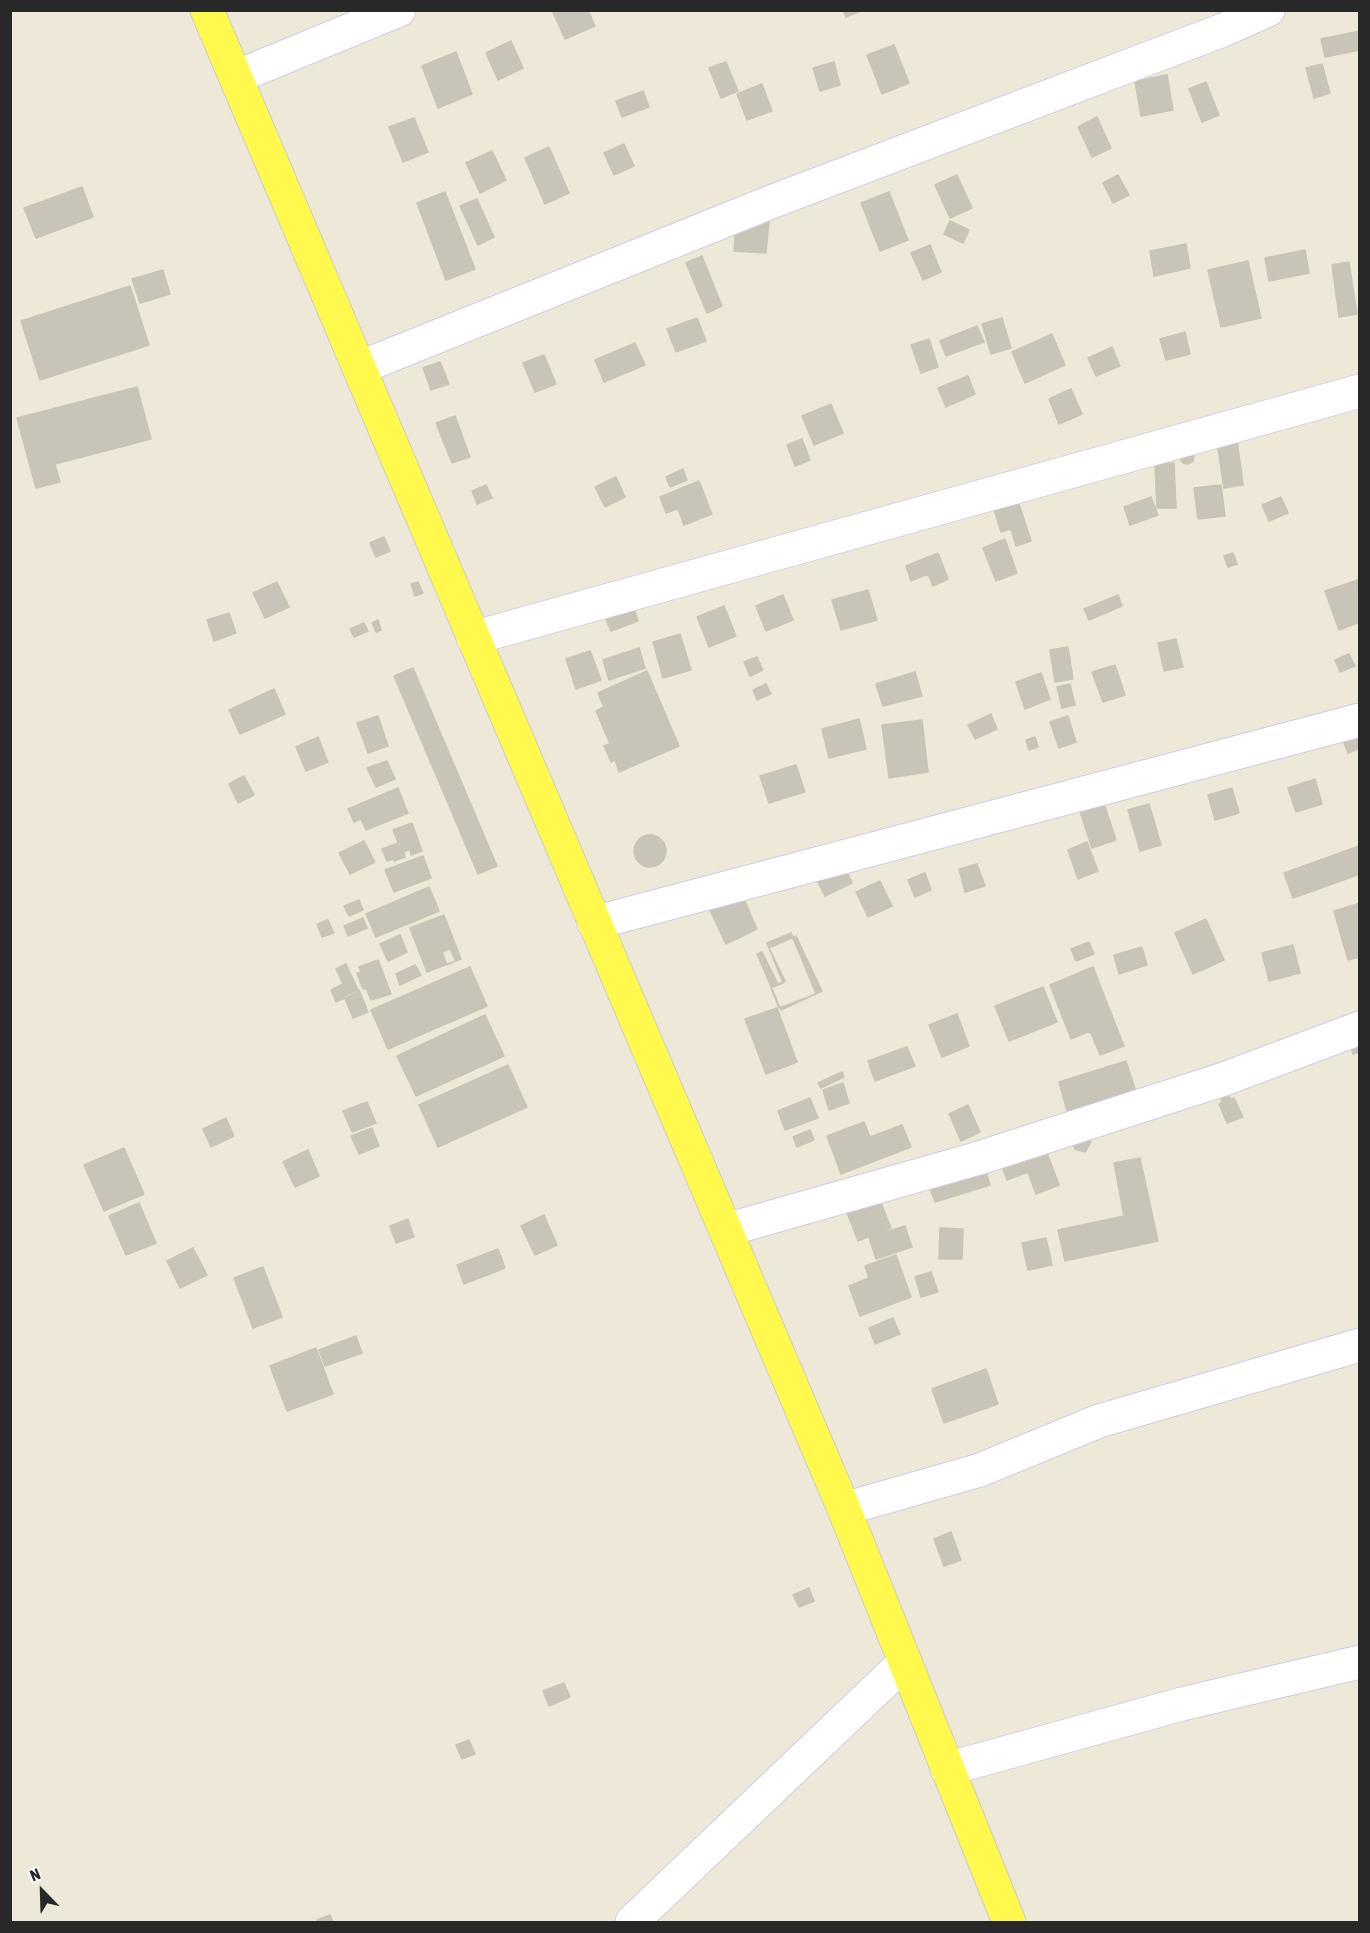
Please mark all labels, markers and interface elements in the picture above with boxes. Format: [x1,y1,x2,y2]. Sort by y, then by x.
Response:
north arrow [12,1861,72,1921]
text: N [27,1864,43,1885]

